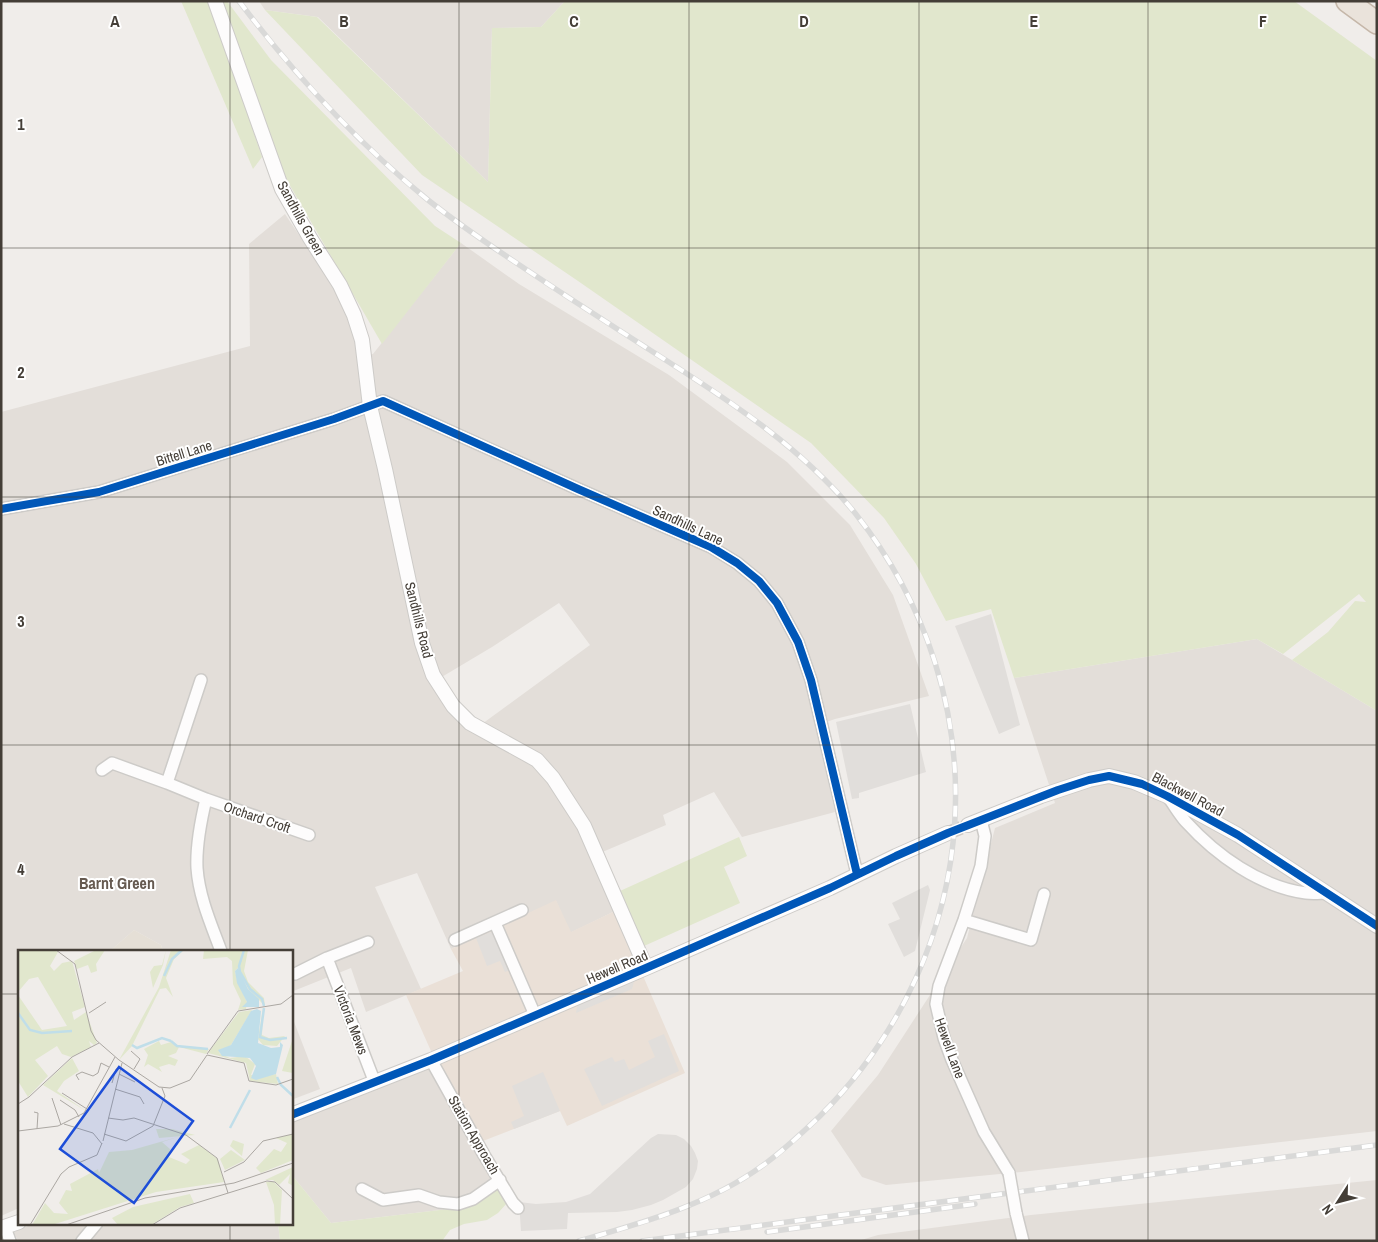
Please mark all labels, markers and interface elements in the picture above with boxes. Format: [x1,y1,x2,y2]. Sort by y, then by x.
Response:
text: A [110,10,120,32]
text: B [339,10,349,32]
text: C [569,10,579,32]
text: D [799,10,809,32]
text: E [1030,10,1039,32]
text: F [1259,10,1267,32]
text: 1 [17,113,25,135]
street label: Sandhills Green [273,178,329,258]
text: 2 [17,361,25,383]
street label: Bittell Lane [154,436,214,470]
street label: Sandhills Lane [650,501,726,549]
street label: Sandhills Road [401,580,437,660]
text: 3 [17,610,25,632]
street label: Blackwell Road [1149,768,1227,820]
street label: Orchard Croft [221,797,293,837]
text: 4 [17,858,25,880]
district label: Barnt Green [79,872,155,894]
street label: Hewell Road [584,946,650,988]
inset map [18,950,292,1224]
street label: Victoria Mews [330,983,372,1057]
street label: Hewell Lane [931,1015,969,1081]
street label: Station Approach [444,1092,504,1178]
north arrow [1313,1177,1363,1227]
text: N [1318,1201,1337,1218]

